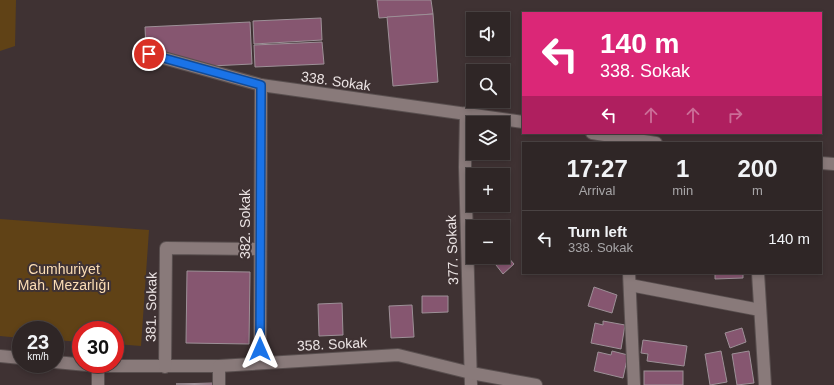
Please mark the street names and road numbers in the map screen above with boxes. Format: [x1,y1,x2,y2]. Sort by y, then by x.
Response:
street label: 338. Sokak [300,68,373,94]
street label: 382. Sokak [237,188,253,259]
street label: 377. Sokak [443,214,461,285]
street label: 381. Sokak [142,271,160,342]
street label: 358. Sokak [297,334,368,354]

